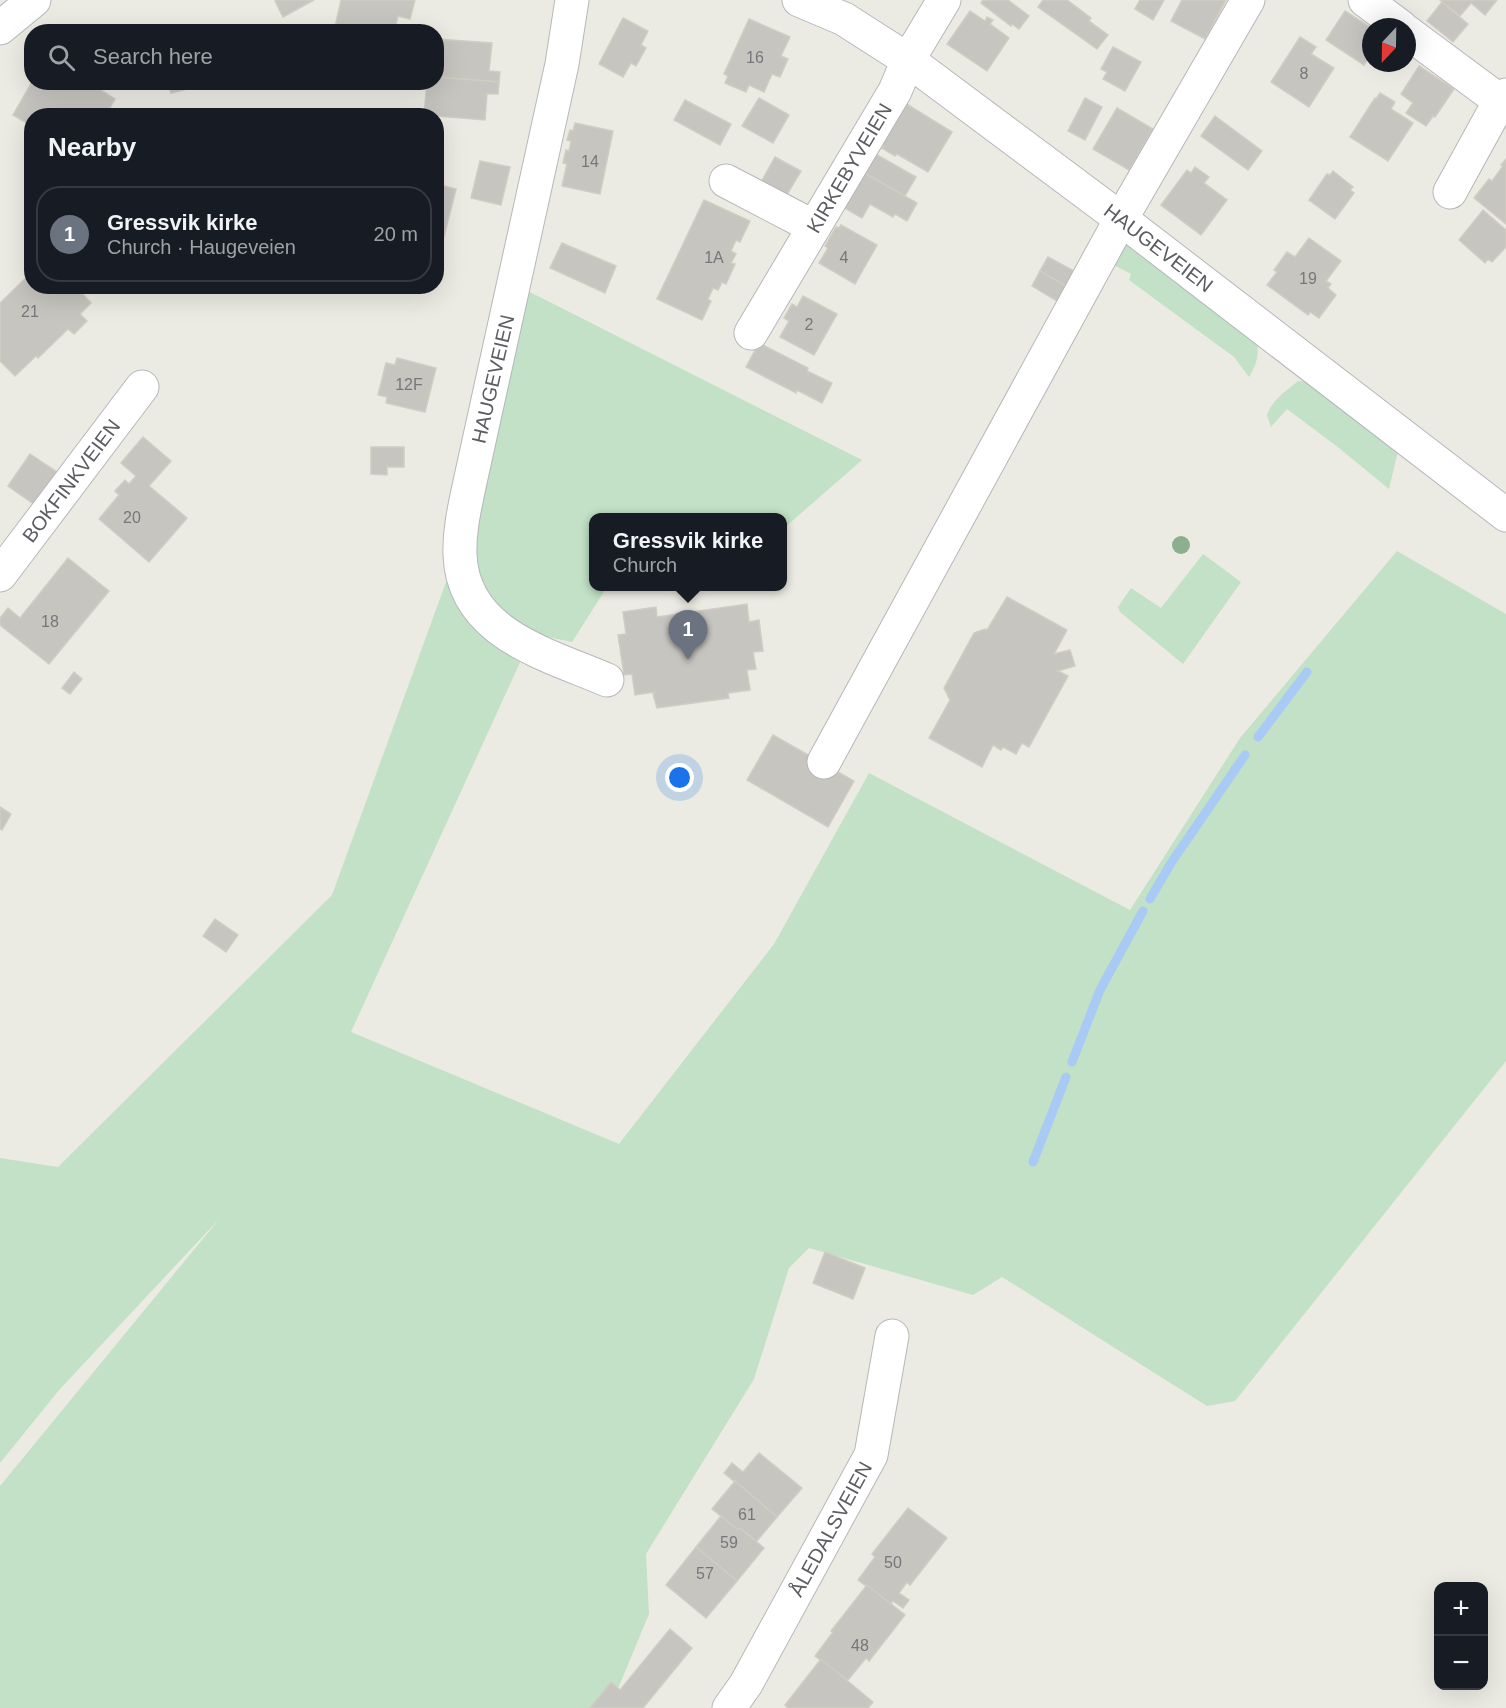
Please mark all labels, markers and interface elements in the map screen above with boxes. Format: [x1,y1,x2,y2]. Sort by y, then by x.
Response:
north arrow [1362,18,1416,72]
search box [24,24,444,90]
icon: search [45,41,78,74]
text: Search here [93,44,213,69]
house number: 16 [746,49,764,66]
house number: 8 [1300,65,1309,82]
street label: KIRKEBYVEIEN [802,99,896,237]
text: Nearby [48,132,136,162]
house number: 14 [581,153,599,170]
street label: HAUGEVEIEN [1100,199,1217,297]
text: Gressvik kirke [107,210,257,235]
text: 1 [64,223,75,245]
text: 20 m [374,223,418,245]
text: Church · Haugeveien [107,236,296,258]
house number: 1A [704,249,724,266]
house number: 4 [840,249,849,266]
house number: 19 [1299,270,1317,287]
house number: 21 [21,303,39,320]
street label: HAUGEVEIEN [468,313,518,445]
house number: 2 [805,316,814,333]
house number: 12F [395,376,423,393]
street label: BOKFINKVEIEN [18,415,124,546]
house number: 20 [123,509,141,526]
popup [589,513,787,591]
text: Gressvik kirke [613,528,763,553]
text: Church [613,554,677,576]
pin: 1 [668,610,708,660]
house number: 18 [41,613,59,630]
your location [665,763,694,792]
street label: ÅLEDALSVEIEN [785,1458,876,1600]
house number: 61 [738,1506,756,1523]
house number: 59 [720,1534,738,1551]
house number: 50 [884,1554,902,1571]
house number: 57 [696,1565,714,1582]
map controls [1434,1582,1488,1690]
button: + [1434,1582,1488,1636]
button: − [1434,1636,1488,1690]
house number: 48 [851,1637,869,1654]

